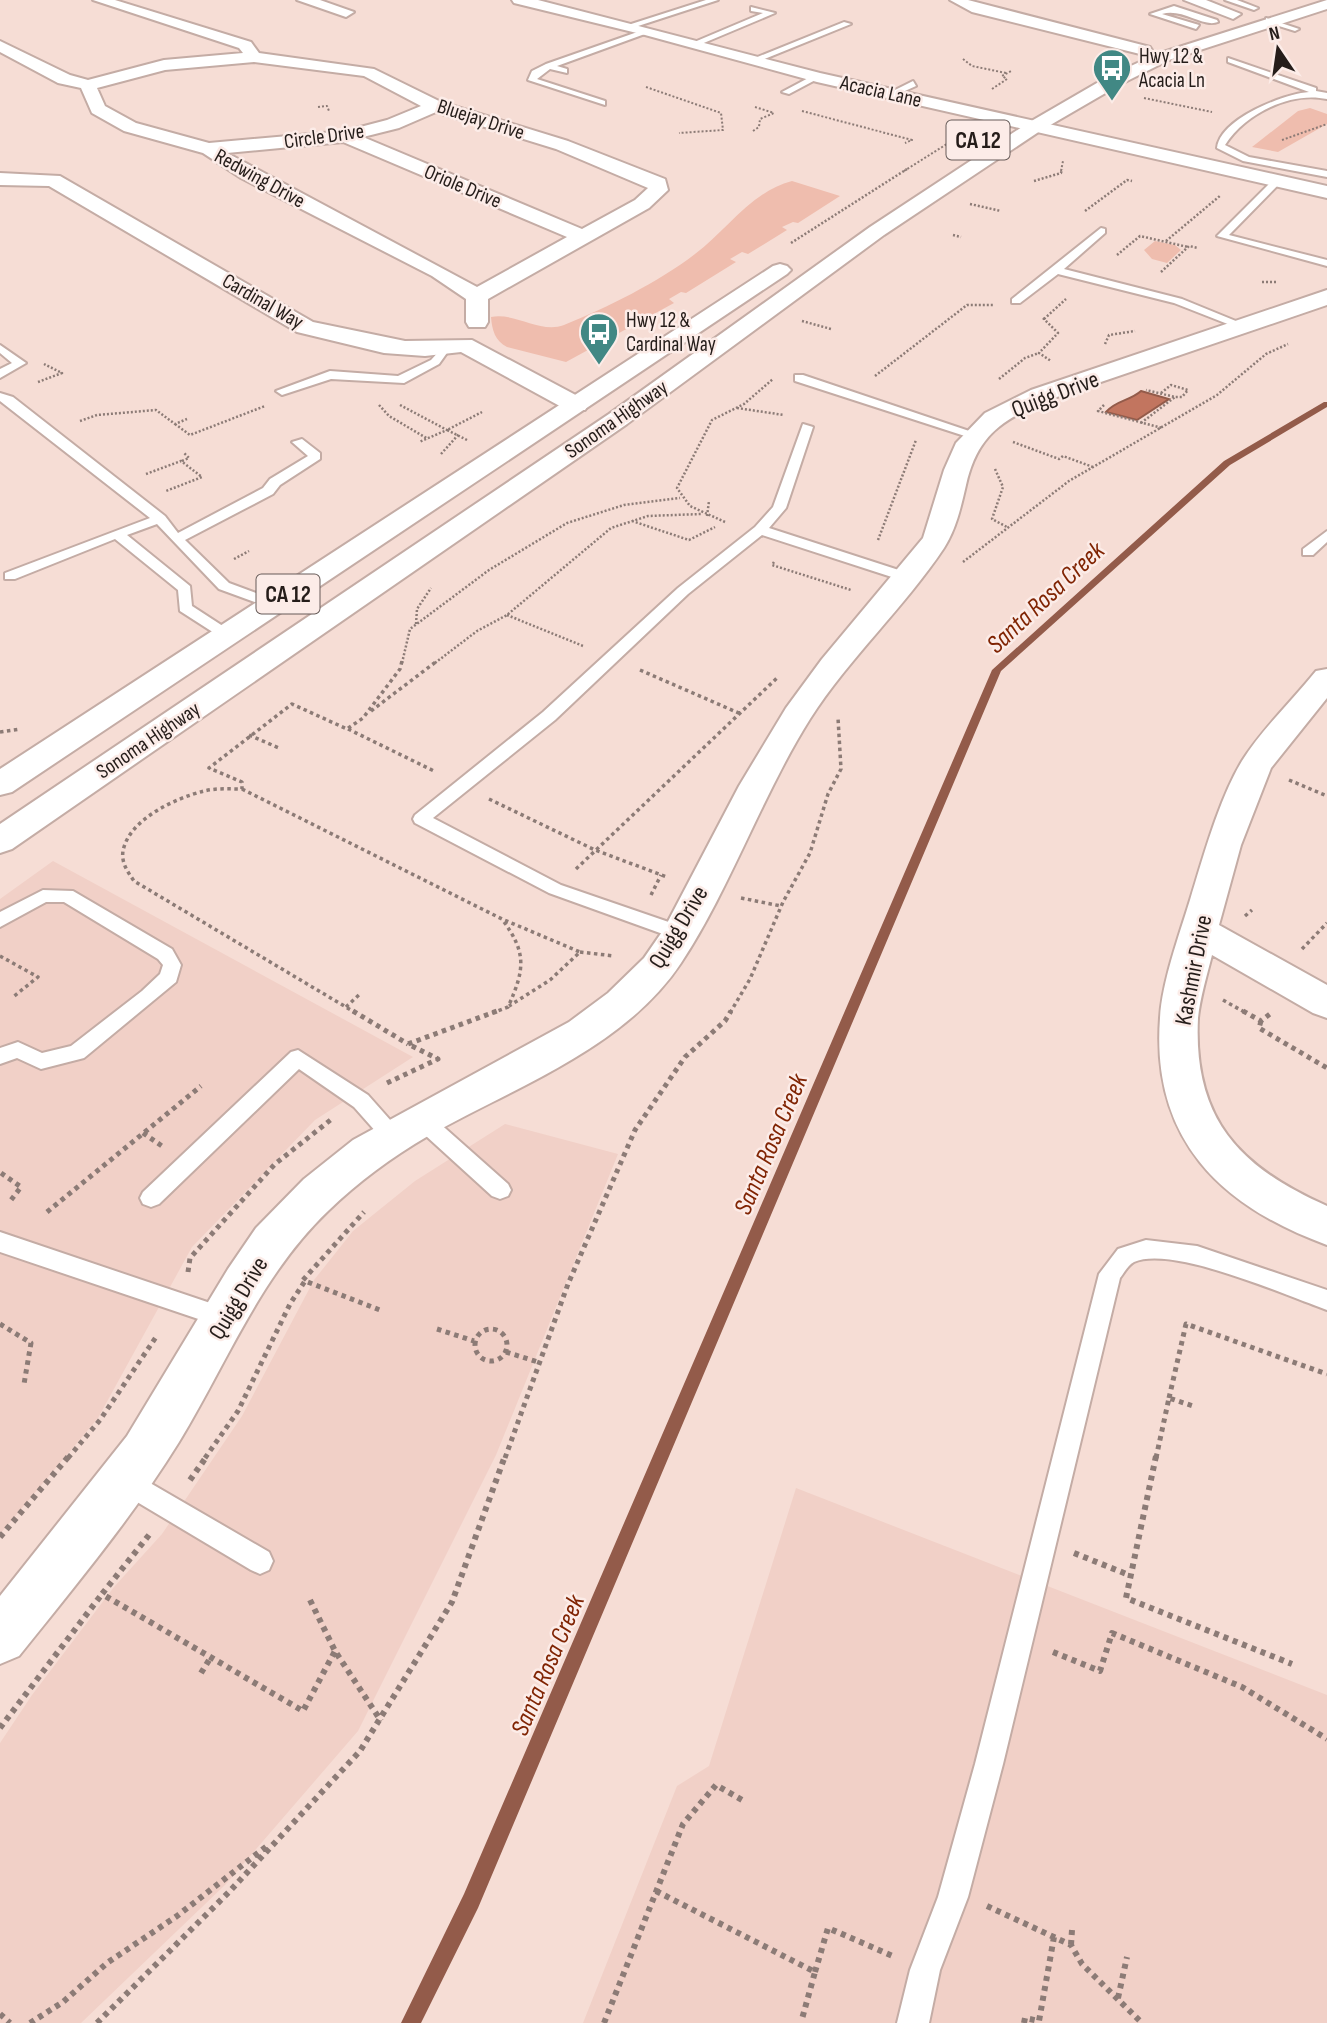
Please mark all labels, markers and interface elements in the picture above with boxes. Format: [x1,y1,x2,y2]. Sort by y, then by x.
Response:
north arrow [1243,14,1313,84]
text: N [1267,22,1282,46]
place label: Hwy 12 & Acacia Ln [1138,44,1205,93]
bus stop icon: Hwy 12 & Acacia Ln [1091,47,1133,102]
street label: Acacia Lane [837,70,924,113]
street label: Bluejay Drive [434,94,528,145]
street label: Circle Drive [282,119,366,154]
road number: CA 12 [946,120,1010,160]
street label: Redwing Drive [210,143,309,214]
street label: Oriole Drive [420,159,505,214]
street label: Cardinal Way [218,268,308,335]
place label: Hwy 12 & Cardinal Way [626,308,716,357]
bus stop icon: Hwy 12 & Cardinal Way [578,311,620,366]
street label: Quigg Drive [1007,365,1103,424]
street label: Sonoma Highway [560,375,673,464]
water label: Santa Rosa Creek [981,535,1112,660]
road number: CA 12 [256,574,320,614]
street label: Sonoma Highway [92,697,205,784]
street label: Quigg Drive [643,881,714,974]
street label: Kashmir Drive [1169,913,1218,1028]
water label: Santa Rosa Creek [728,1068,815,1219]
street label: Quigg Drive [203,1252,274,1345]
water label: Santa Rosa Creek [505,1589,592,1740]

